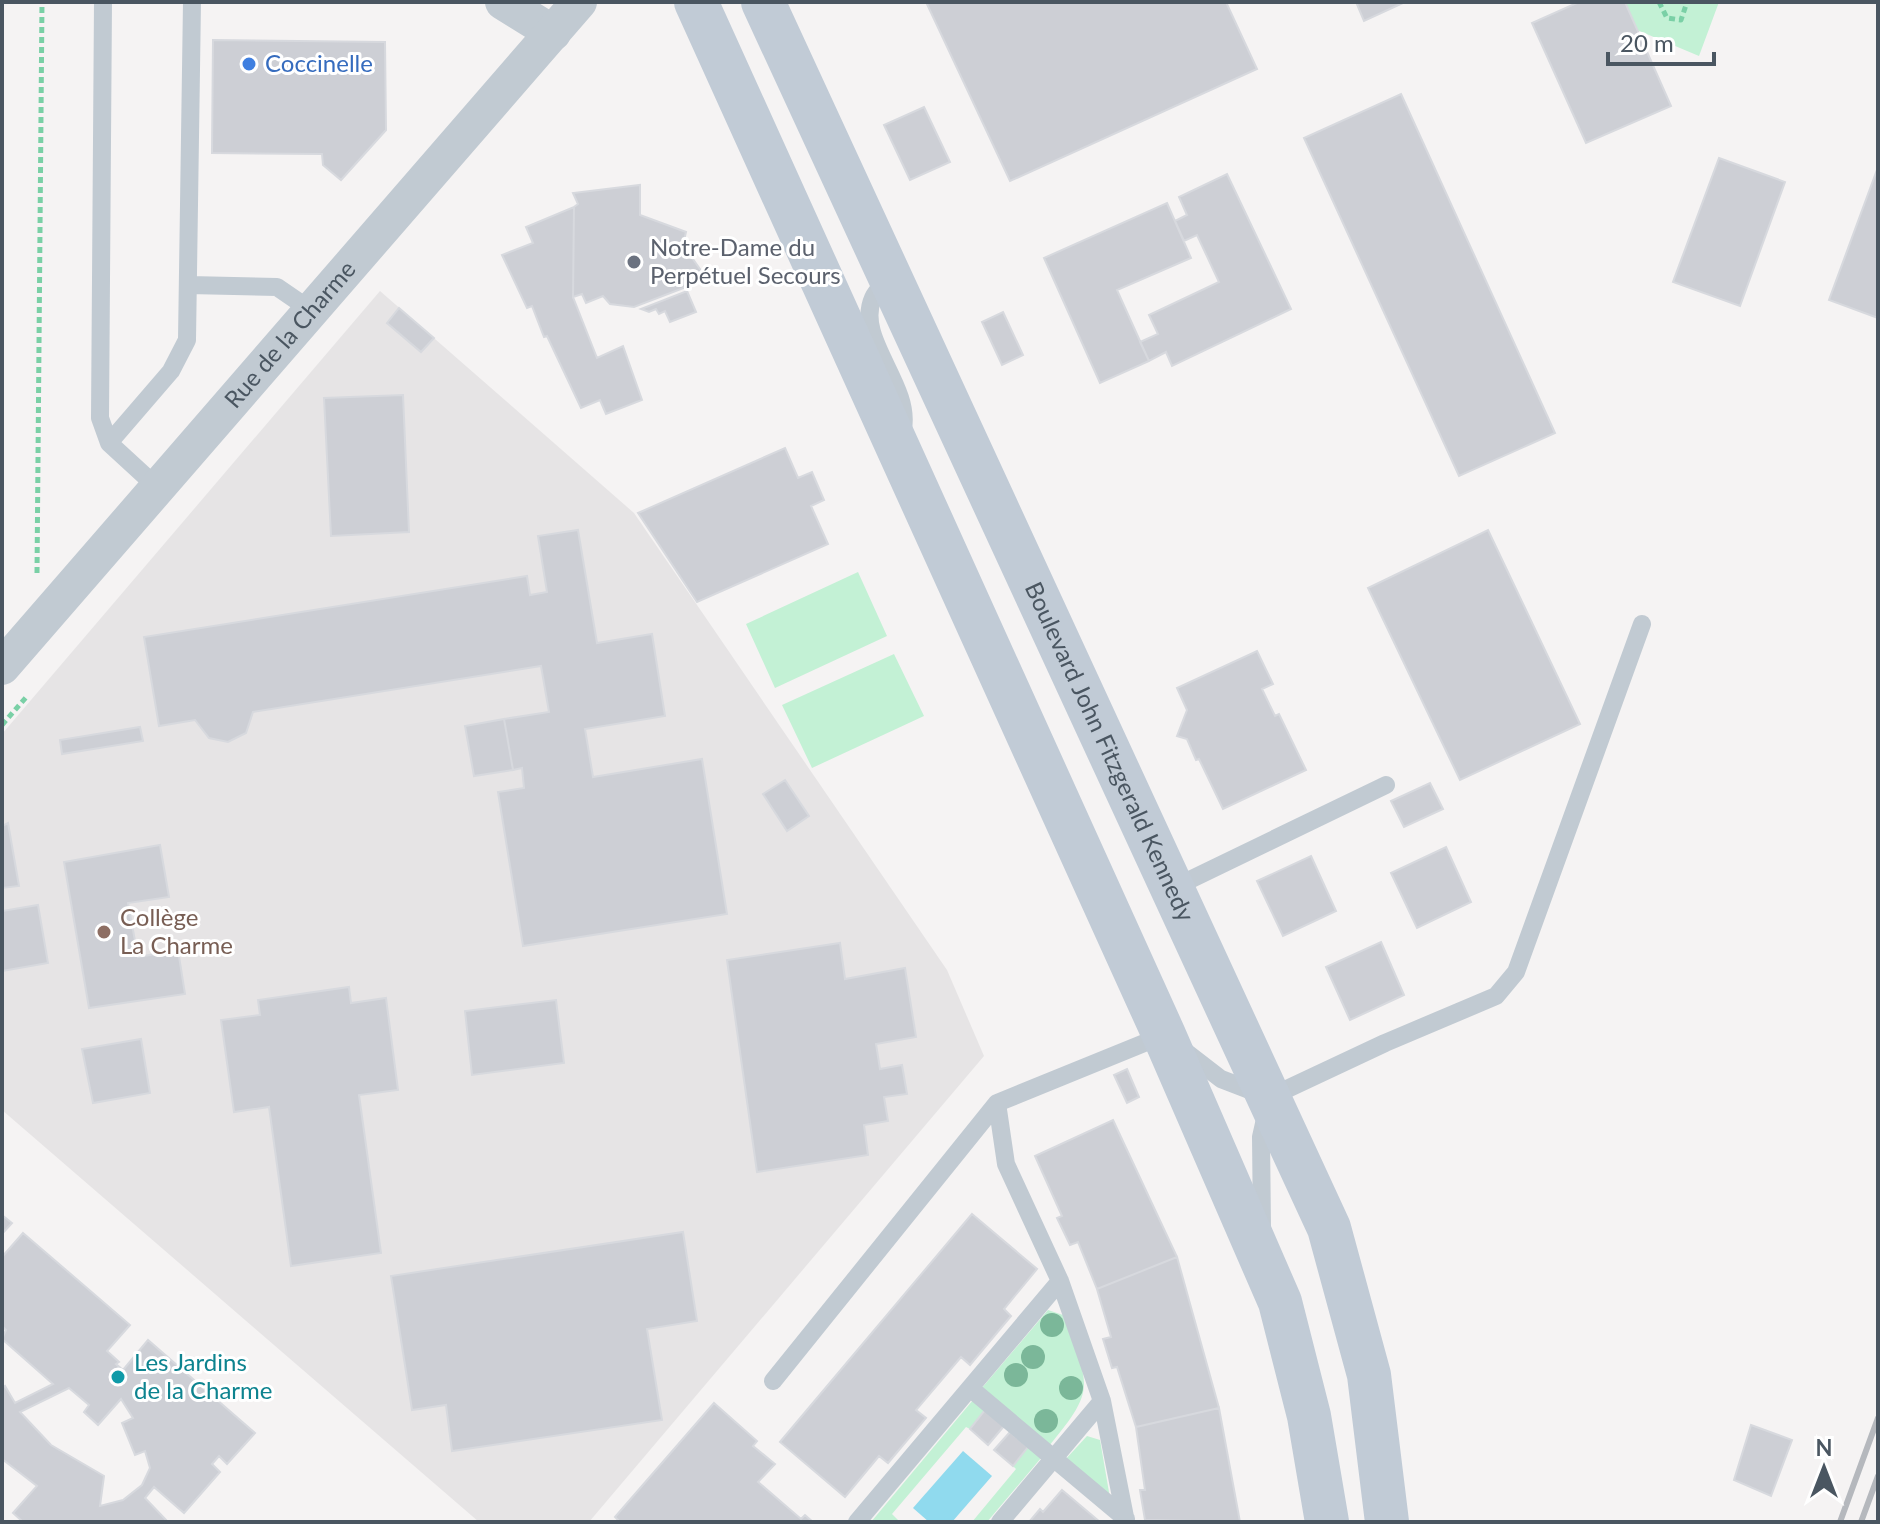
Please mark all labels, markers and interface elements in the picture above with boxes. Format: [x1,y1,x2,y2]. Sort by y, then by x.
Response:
scale bar [1608,16,1714,66]
text: 20 m [1620,28,1674,57]
place label: Coccinelle [265,48,373,77]
marker: Coccinelle [240,55,258,73]
place label: Notre-Dame du Perpétuel Secours [650,232,841,289]
marker: Notre-Dame du Perpétuel Secours [625,253,643,271]
street label: Rue de la Charme [218,254,361,413]
street label: Boulevard John Fitzgerald Kennedy [1020,577,1202,926]
place label: Collège La Charme [120,902,233,959]
marker: Collège La Charme [95,923,113,941]
place label: Les Jardins de la Charme [134,1347,273,1404]
marker: Les Jardins de la Charme [109,1368,127,1386]
north arrow [1784,1428,1864,1508]
text: N [1816,1434,1832,1461]

